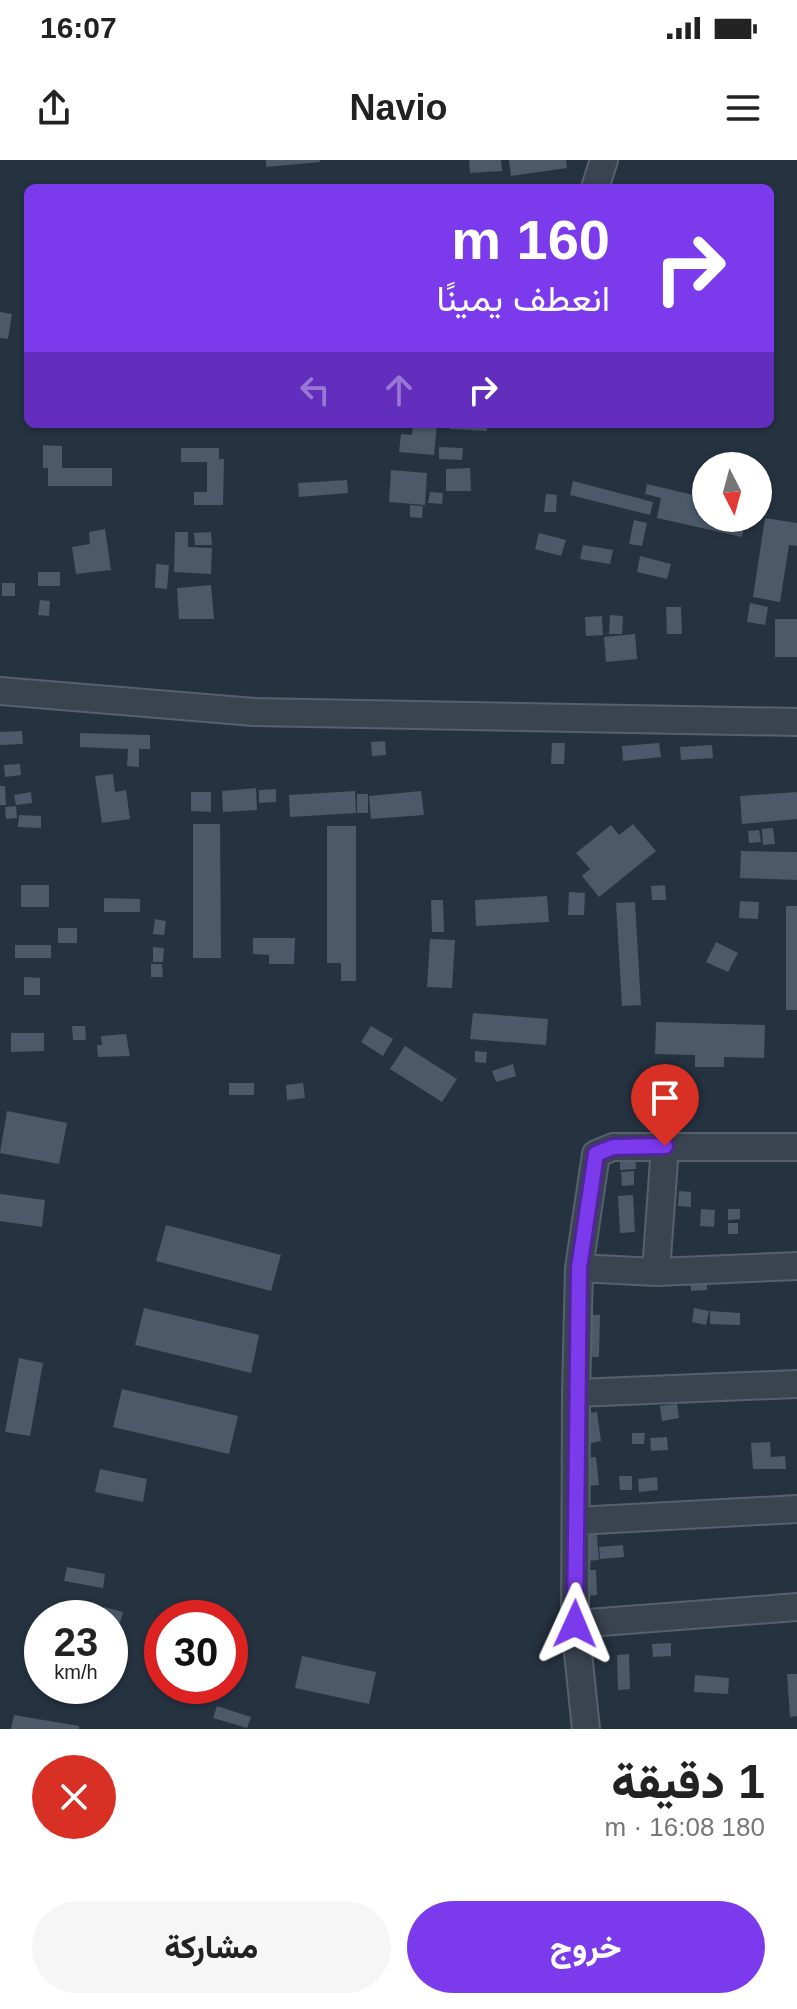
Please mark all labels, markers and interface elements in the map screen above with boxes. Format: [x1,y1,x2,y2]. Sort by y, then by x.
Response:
text: 16:07 [40,11,117,44]
icon: share [32,86,76,130]
icon: menu [721,86,765,130]
text: Navio [349,87,448,128]
text: 160 m [451,208,610,271]
icon: right [638,216,742,320]
text: انعطف يمينًا [437,278,610,319]
icon: left [293,368,337,412]
icon: ahead [377,368,421,412]
icon: right [461,368,505,412]
north arrow [692,452,772,532]
map controls [692,452,772,532]
pin [631,1064,699,1146]
icon: arrive [643,1076,687,1120]
position arrow [533,1582,617,1666]
speed limit sign: 30 [144,1600,248,1704]
text: 23 [54,1620,98,1664]
text: km/h [54,1661,98,1683]
button: close [32,1755,116,1839]
text: 1 دقيقة [611,1755,765,1808]
text: 180 m · 16:08 [605,1812,765,1842]
button: مشاركة [32,1901,391,1993]
button: خروج [407,1901,765,1993]

